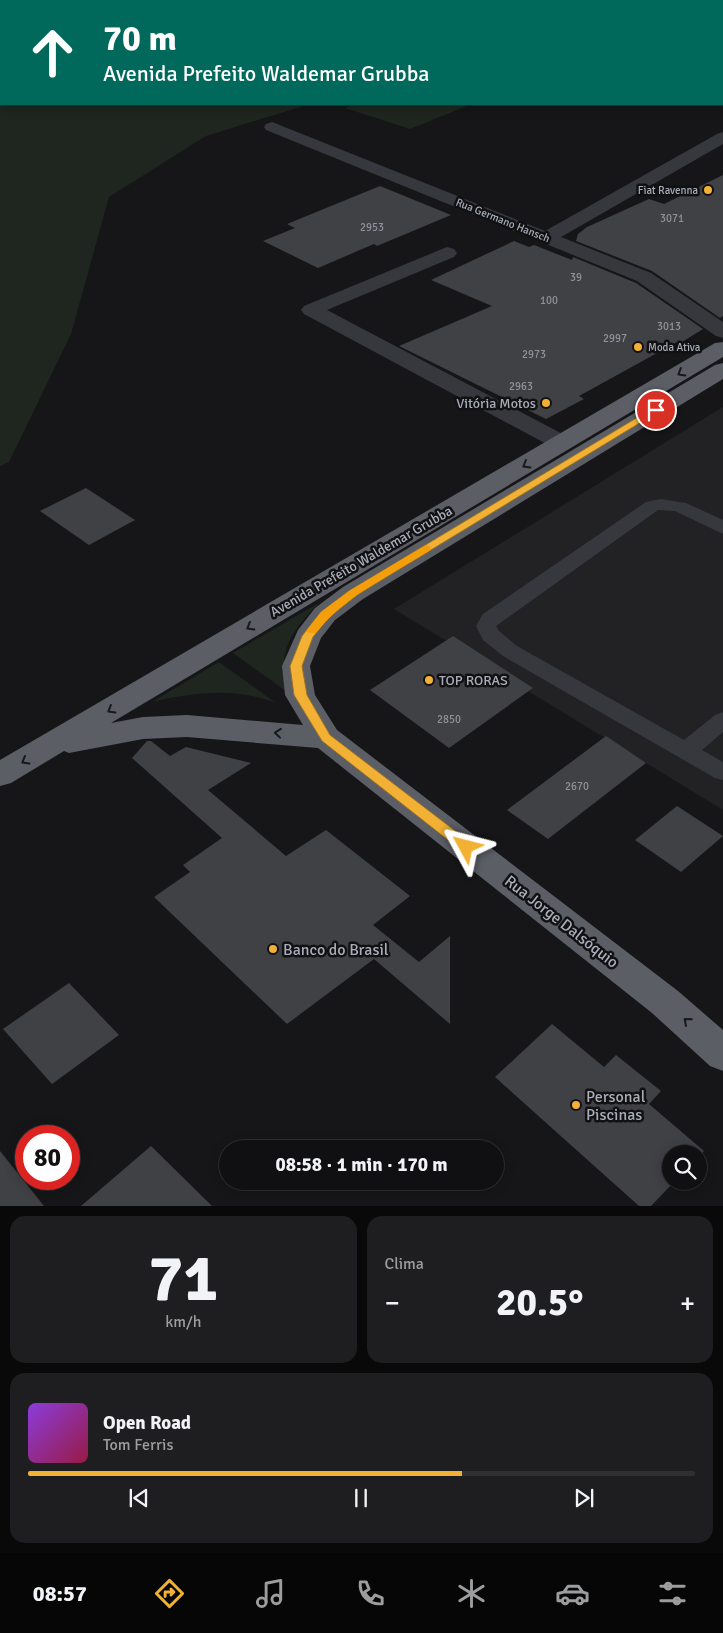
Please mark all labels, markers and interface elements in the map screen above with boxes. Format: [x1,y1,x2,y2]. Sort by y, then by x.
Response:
text: 70 m [103,17,177,60]
icon: ahead [20,20,85,85]
text: Avenida Prefeito Waldemar Grubba [103,60,429,87]
place label: Fiat Ravenna [638,184,698,197]
marker: Fiat Ravenna [702,184,714,196]
street label: Rua Germano Hansch [454,196,552,245]
house number: 3071 [660,212,684,225]
house number: 2953 [360,221,384,234]
house number: 39 [570,271,582,284]
house number: 100 [540,294,558,307]
house number: 3013 [657,320,681,333]
house number: 2997 [603,332,627,345]
marker: Moda Ativa [632,341,644,353]
place label: Moda Ativa [648,341,701,354]
house number: 2973 [522,348,546,361]
one-way arrow [678,367,687,377]
house number: 2963 [509,380,533,393]
pin [635,389,677,431]
place label: Vitória Motos [456,395,536,412]
icon: arrive [642,396,670,424]
marker: Vitória Motos [540,397,552,409]
one-way arrow [523,458,532,468]
street label: Avenida Prefeito Waldemar Grubba [267,502,455,621]
one-way arrow [247,621,256,631]
place label: TOP RORAS [439,672,508,689]
marker: TOP RORAS [423,674,435,686]
one-way arrow [107,703,116,713]
house number: 2850 [437,713,461,726]
one-way arrow [273,728,281,739]
one-way arrow [21,754,30,764]
house number: 2670 [565,780,589,793]
position arrow [439,820,491,872]
street label: Rua Jorge Dalsóquio [500,871,622,972]
place label: Banco do Brasil [283,940,389,960]
marker: Banco do Brasil [267,943,279,955]
one-way arrow [684,1018,693,1027]
place label: Personal Piscinas [586,1087,646,1125]
marker: Personal Piscinas [570,1099,582,1111]
speed limit sign: 80 [15,1125,80,1190]
map controls [662,1145,707,1190]
button: search [662,1145,707,1190]
text: 08:58 · 1 min · 170 m [275,1153,448,1177]
text: 71 [148,1239,218,1319]
text: Clima [385,1254,424,1274]
text: 20.5° [496,1279,584,1326]
text: − [385,1286,400,1320]
text: + [680,1286,695,1320]
text: km/h [165,1312,201,1332]
text: Open Road [103,1411,191,1435]
text: Tom Ferris [103,1435,173,1455]
icon: previous [125,1484,153,1512]
icon: pause [347,1484,375,1512]
icon: next [570,1484,598,1512]
icon: directions [152,1576,187,1611]
icon: music [253,1576,288,1611]
icon: phone [353,1576,388,1611]
icon: climate [454,1576,489,1611]
icon: car [555,1576,590,1611]
icon: filters [655,1576,690,1611]
text: 08:57 [33,1580,87,1607]

